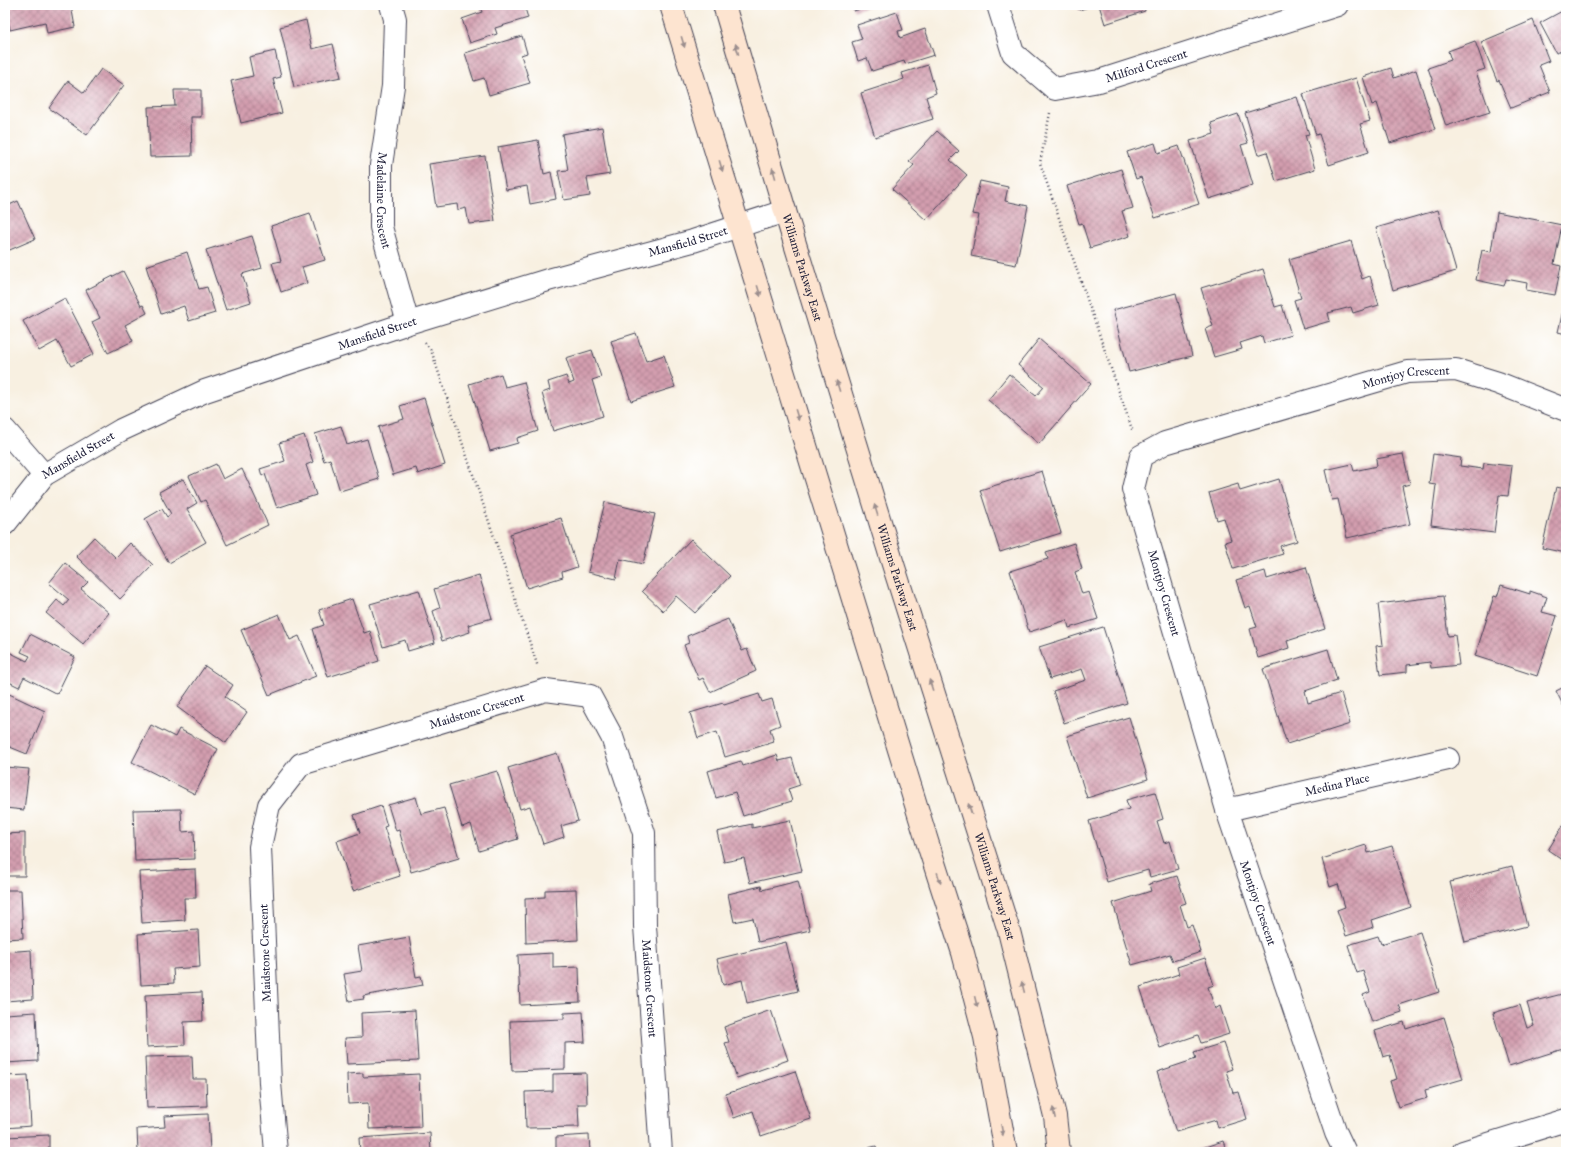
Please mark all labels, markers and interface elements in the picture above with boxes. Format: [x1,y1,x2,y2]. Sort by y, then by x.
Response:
one-way arrow [680,37,686,49]
one-way arrow [734,42,740,54]
street label: Milford Crescent [1104,46,1190,85]
street label: Madelaine Crescent [374,151,394,251]
one-way arrow [718,161,724,173]
one-way arrow [771,167,777,179]
street label: Williams Parkway East [779,212,826,324]
street label: Mansfield Street [647,223,730,260]
one-way arrow [756,285,762,297]
street label: Mansfield Street [336,314,419,353]
street label: Montjoy Crescent [1361,363,1451,392]
one-way arrow [835,379,841,391]
one-way arrow [794,409,800,421]
street label: Mansfield Street [39,428,118,482]
one-way arrow [873,504,879,516]
street label: Williams Parkway East [874,522,921,633]
street label: Montjoy Crescent [1145,548,1183,638]
one-way arrow [928,679,934,691]
street label: Maidstone Crescent [428,690,527,732]
street label: Medina Place [1303,770,1371,799]
one-way arrow [967,803,973,815]
street label: Williams Parkway East [971,831,1018,942]
street label: Montjoy Crescent [1237,859,1279,948]
one-way arrow [936,872,942,884]
street label: Maidstone Crescent [256,903,274,1002]
street label: Maidstone Crescent [639,939,660,1039]
one-way arrow [1019,981,1025,993]
one-way arrow [973,997,979,1009]
one-way arrow [1050,1107,1056,1120]
one-way arrow [999,1124,1005,1136]

